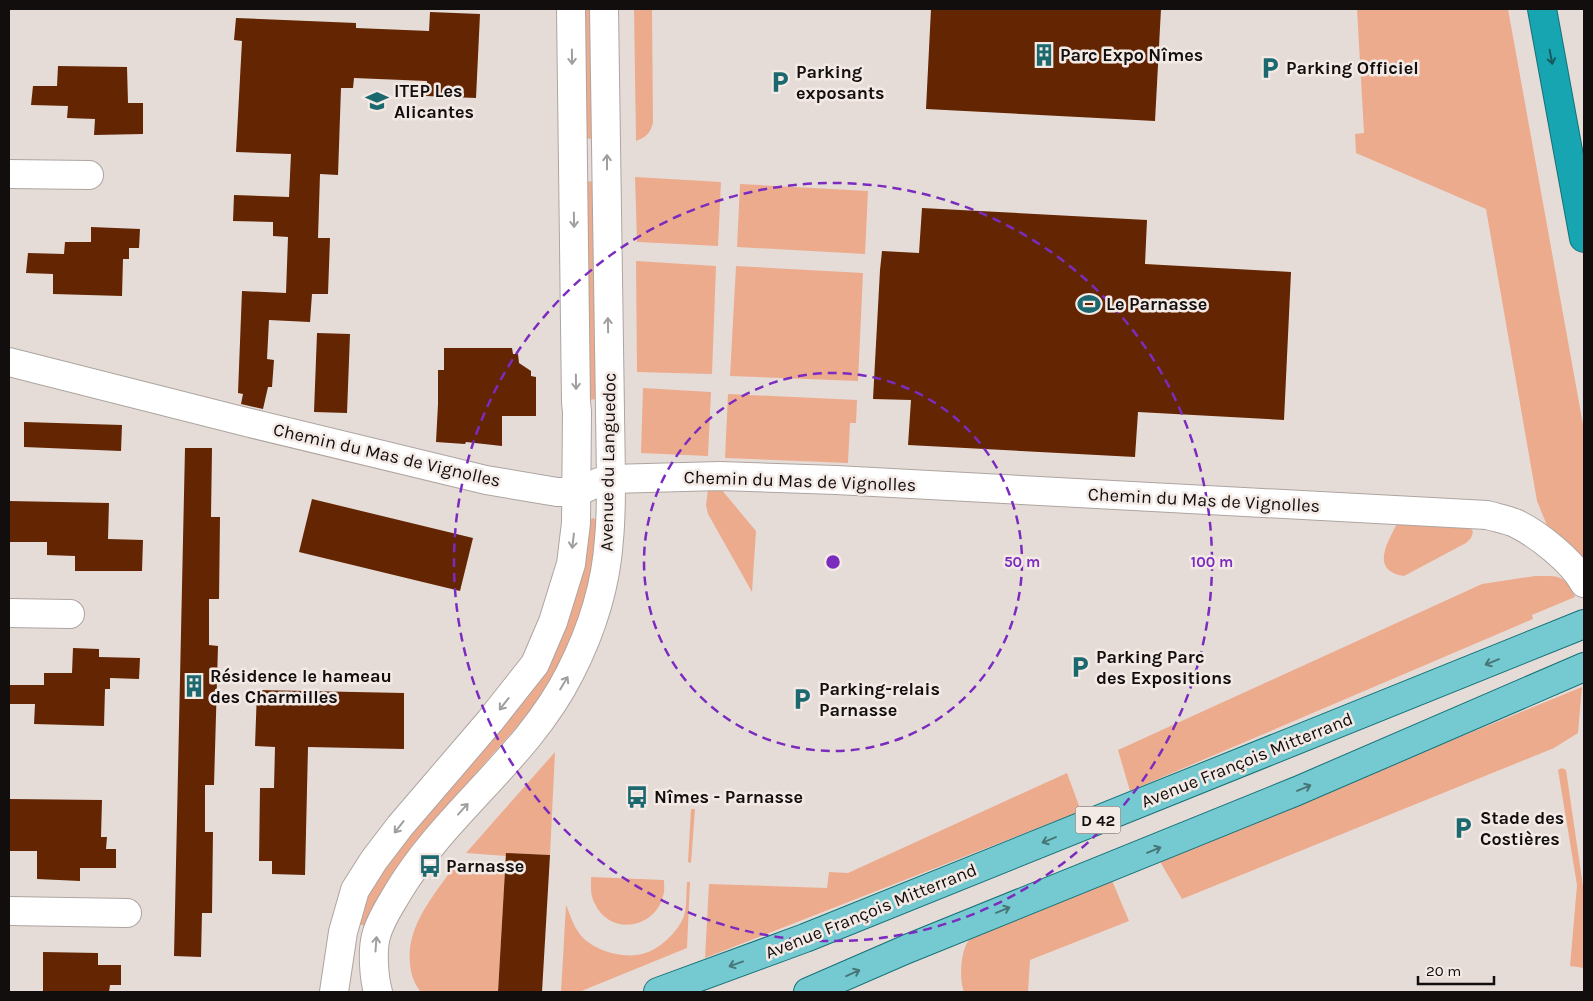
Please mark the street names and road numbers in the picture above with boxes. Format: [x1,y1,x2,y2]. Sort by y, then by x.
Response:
street label: Avenue du Languedoc [595,373,621,551]
street label: Chemin du Mas de Vignolles [271,418,503,492]
street label: Chemin du Mas de Vignolles [683,466,917,496]
street label: Chemin du Mas de Vignolles [1087,483,1321,517]
street label: Avenue François Mitterrand [1138,707,1356,813]
road number: D 42 [1076,806,1120,834]
street label: Avenue François Mitterrand [762,858,980,964]

